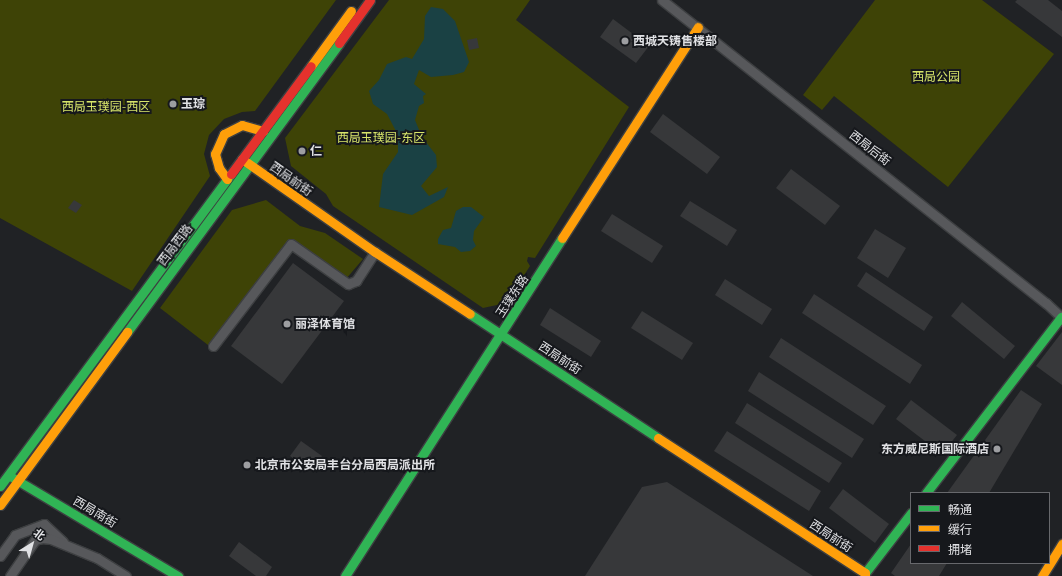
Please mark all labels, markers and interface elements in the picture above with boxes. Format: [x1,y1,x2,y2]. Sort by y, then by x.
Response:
place label: 西城天铸售楼部 [633,34,717,48]
marker: 西城天铸售楼部 [620,36,630,46]
park label: 西局公园 [912,70,960,84]
place label: 玉琮 [181,97,205,111]
marker: 玉琮 [168,99,178,109]
park label: 西局玉璞园-西区 [62,100,150,114]
street label: 西局后街 [847,128,893,168]
park label: 西局玉璞园-东区 [337,131,425,145]
place label: 仁 [310,144,322,158]
marker: 仁 [297,146,307,156]
street label: 西局前街 [267,159,315,199]
street label: 西局西路 [155,221,195,269]
street label: 玉璞东路 [493,272,531,320]
place label: 丽泽体育馆 [295,317,355,331]
marker: 丽泽体育馆 [282,319,292,329]
street label: 西局前街 [536,339,584,377]
place label: 东方威尼斯国际酒店 [881,442,989,456]
marker: 东方威尼斯国际酒店 [992,444,1002,454]
place label: 北京市公安局丰台分局西局派出所 [255,458,435,472]
marker: 北京市公安局丰台分局西局派出所 [242,460,252,470]
legend [910,492,1050,564]
street label: 西局南街 [71,493,119,531]
text: 畅通 [948,502,972,517]
street label: 西局前街 [807,517,855,555]
text: 缓行 [948,522,972,537]
north arrow [12,524,52,564]
text: 北 [31,526,48,543]
text: 拥堵 [948,542,972,557]

